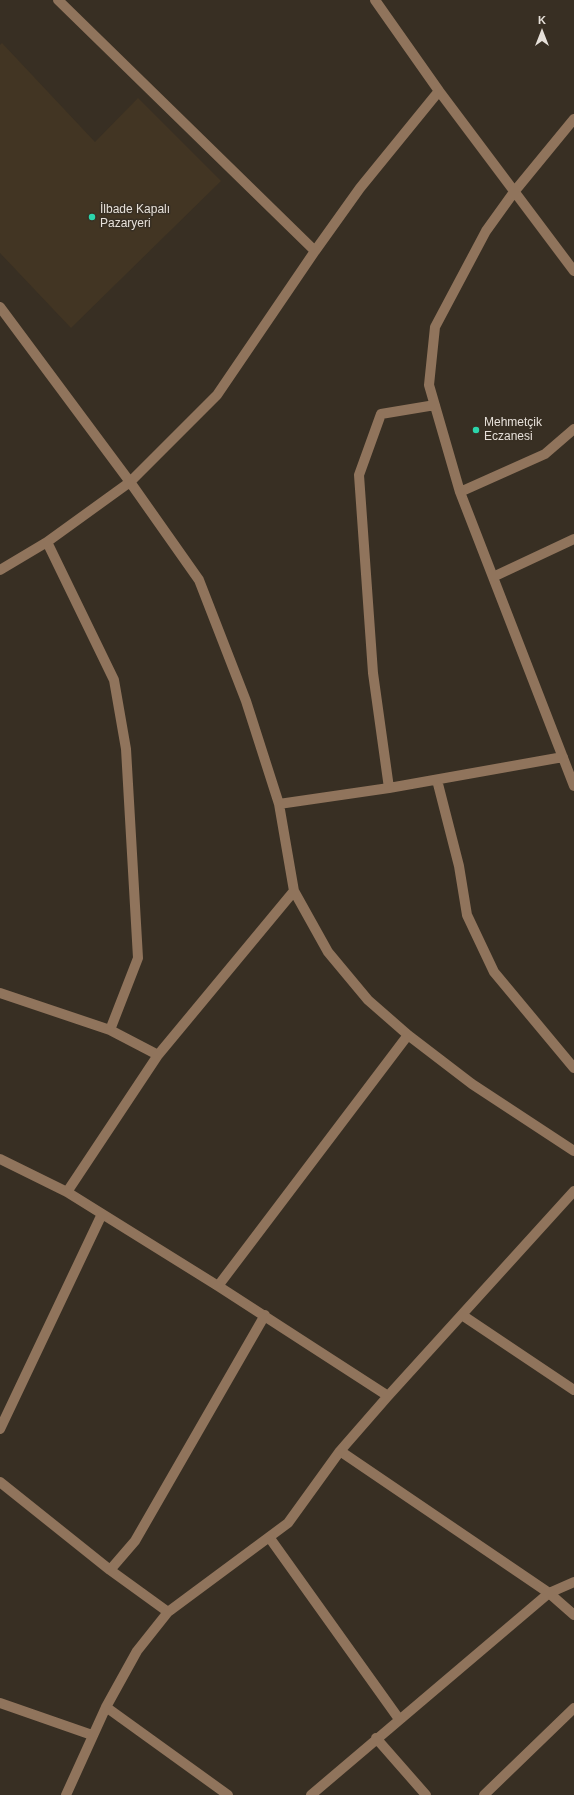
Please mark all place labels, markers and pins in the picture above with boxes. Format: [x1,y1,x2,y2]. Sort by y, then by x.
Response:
place label: İlbade Kapalı Pazaryeri [100,203,170,231]
marker: İlbade Kapalı Pazaryeri [87,212,97,222]
place label: Mehmetçik Eczanesi [484,416,542,444]
marker: Mehmetçik Eczanesi [471,425,481,435]

